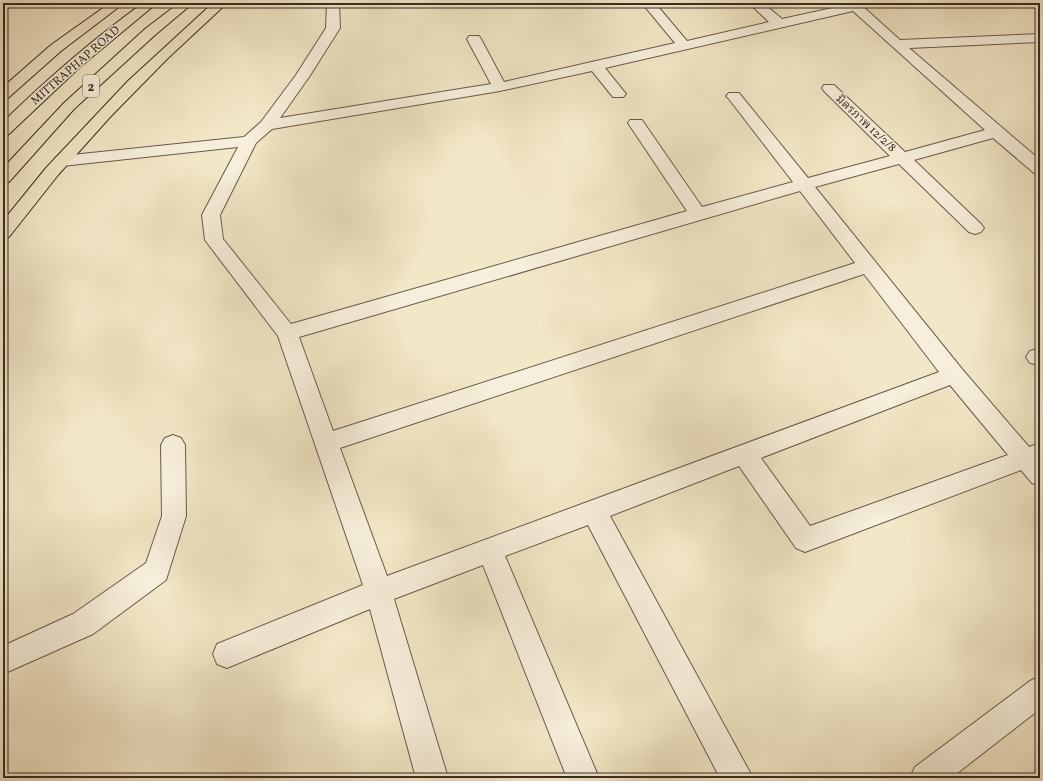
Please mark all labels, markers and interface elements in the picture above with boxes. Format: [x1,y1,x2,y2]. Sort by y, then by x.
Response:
street label: MITTRAPHAP ROAD [28,22,124,109]
road number: 2 [83,75,99,97]
street label: มิตรภาพ 12/2/8 [831,91,899,156]

